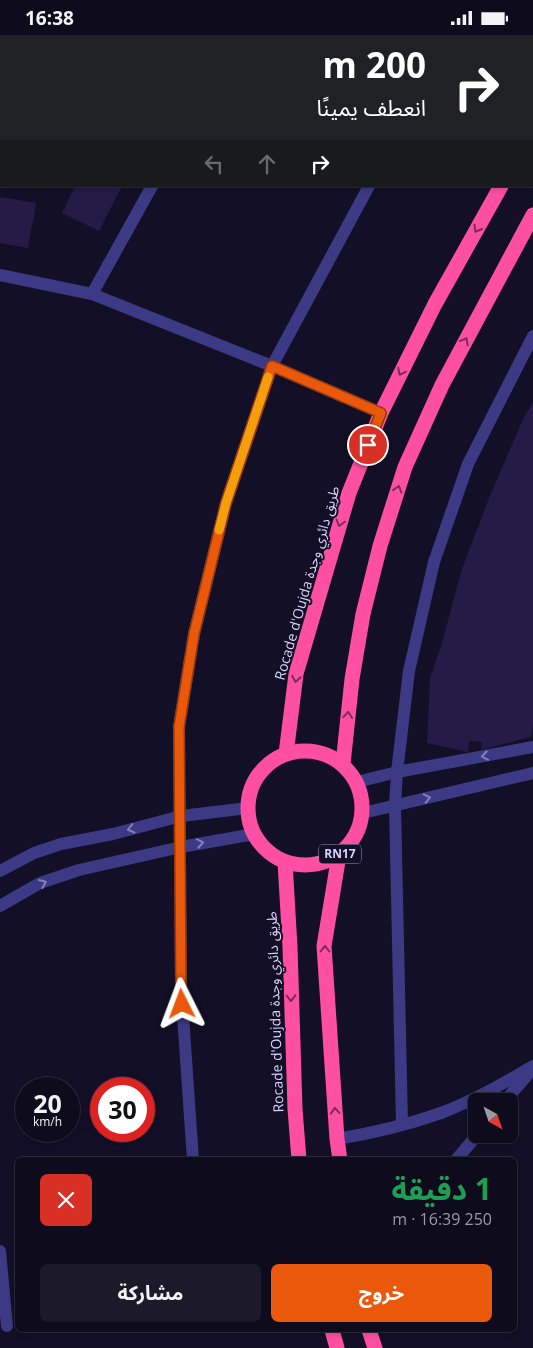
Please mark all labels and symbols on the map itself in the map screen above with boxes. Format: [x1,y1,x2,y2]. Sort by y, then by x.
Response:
one-way arrow [474,224,484,233]
one-way arrow [459,338,469,347]
one-way arrow [397,367,407,376]
pin [347,424,389,466]
street label: Rocade d'Oujda طريق دائري وجدة [270,484,346,683]
one-way arrow [392,485,402,494]
one-way arrow [336,518,346,526]
one-way arrow [291,675,301,683]
one-way arrow [342,711,353,719]
one-way arrow [481,750,489,760]
one-way arrow [423,793,432,804]
one-way arrow [126,823,135,834]
one-way arrow [195,839,204,849]
road number: RN17 [319,845,361,864]
one-way arrow [38,878,47,889]
street label: Rocade d'Oujda طريق دائري وجدة [261,911,290,1113]
one-way arrow [320,945,330,953]
position arrow [155,977,207,1029]
one-way arrow [286,994,296,1002]
speed limit sign: 30 [90,1077,155,1142]
north arrow [468,1093,518,1143]
one-way arrow [330,1107,341,1115]

